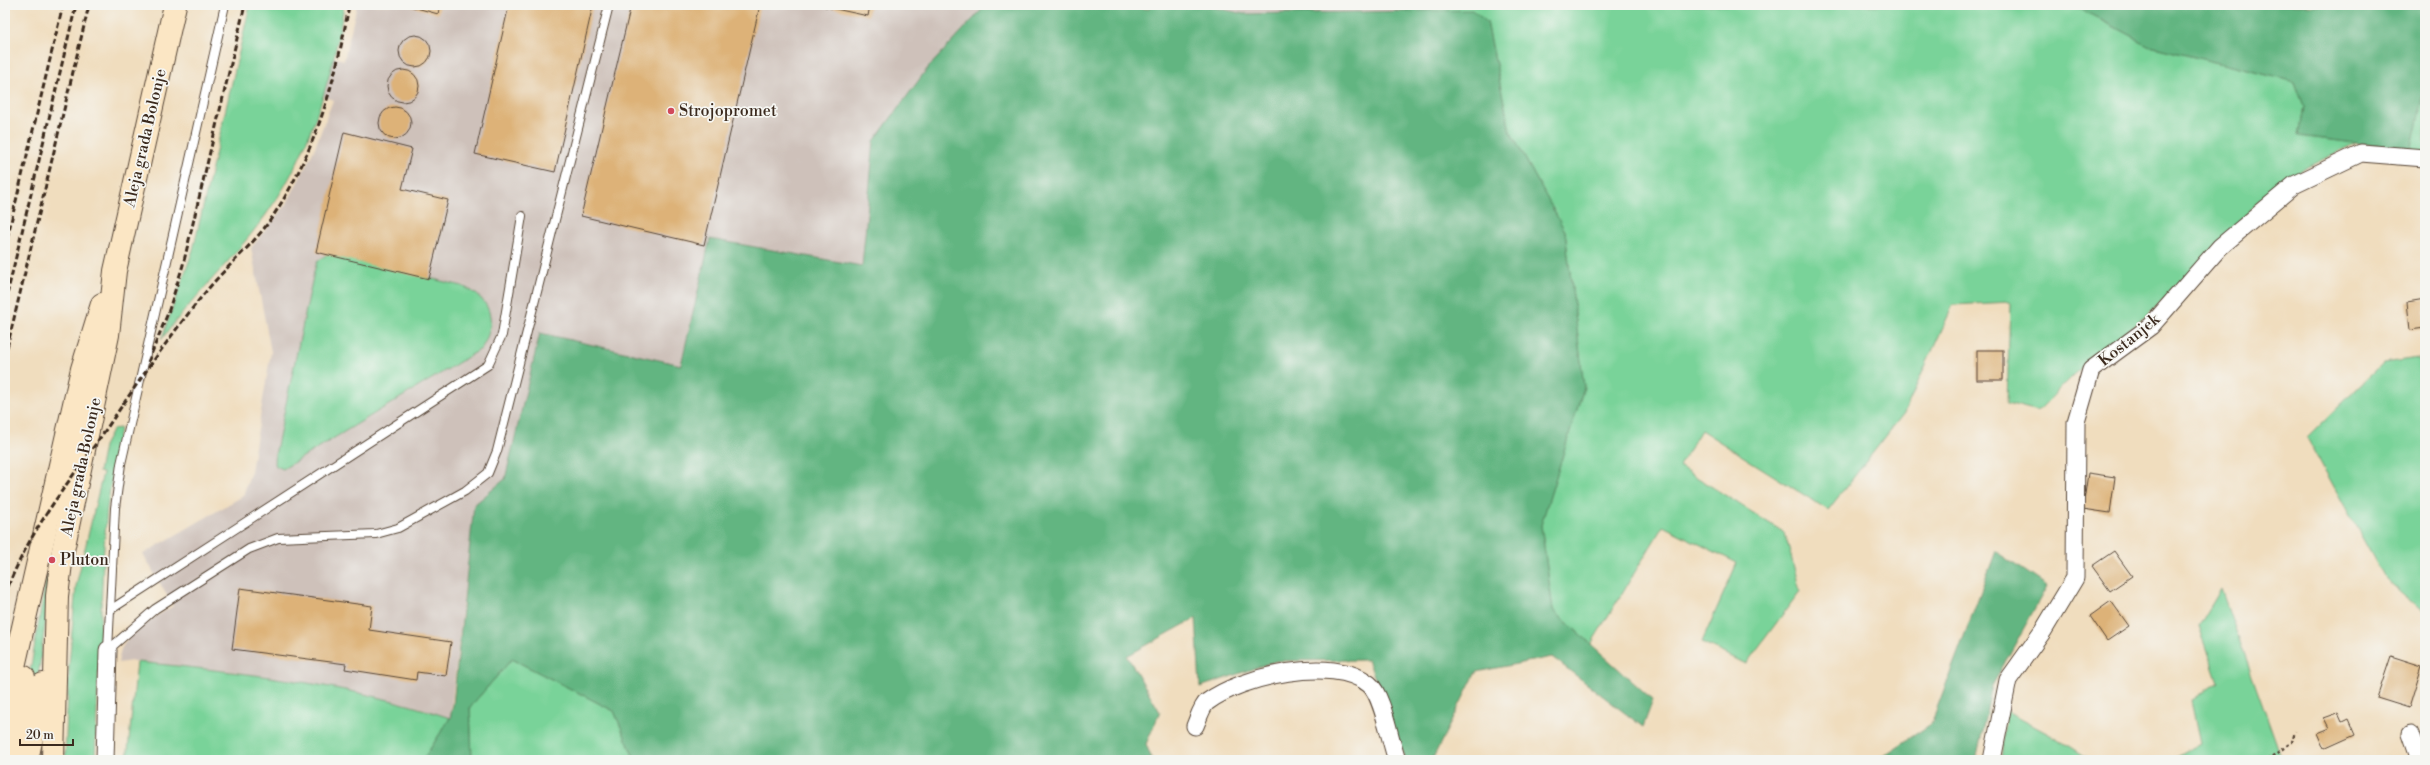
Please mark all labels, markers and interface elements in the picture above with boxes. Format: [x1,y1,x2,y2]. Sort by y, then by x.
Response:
street label: Aleja grada Bolonje [119,67,171,210]
place label: Strojopromet [679,101,777,121]
marker: Strojopromet [666,106,676,116]
street label: Kostanjek [2094,308,2165,371]
street label: Aleja grada Bolonje [56,396,105,539]
place label: Pluton [60,550,109,570]
marker: Pluton [47,555,57,565]
scale bar [20,721,73,747]
text: 20 m [26,728,54,743]

